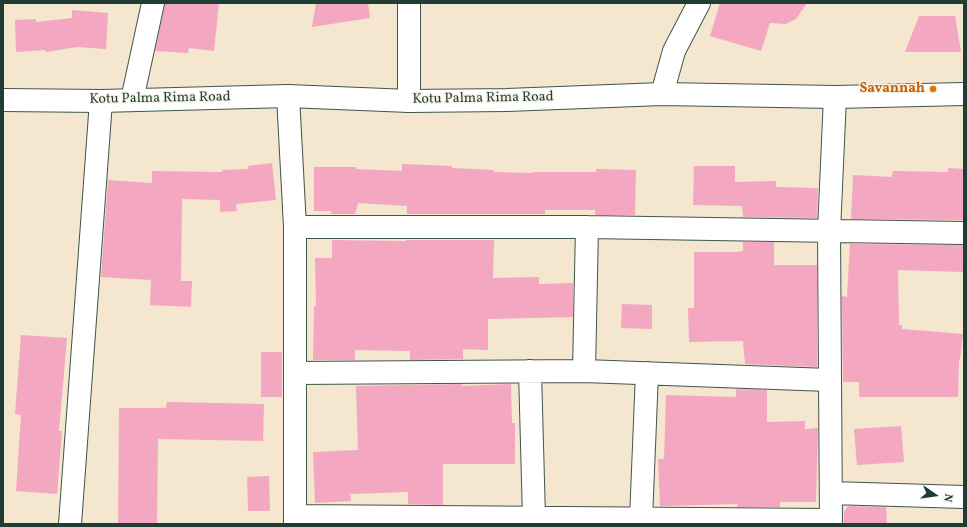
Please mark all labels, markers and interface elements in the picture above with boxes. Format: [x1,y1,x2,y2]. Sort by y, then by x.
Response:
place label: Savannah [859,81,925,97]
marker: Savannah [928,84,938,94]
street label: Kotu Palma Rima Road [89,89,231,109]
street label: Kotu Palma Rima Road [412,89,554,109]
north arrow [915,475,955,515]
text: N [939,492,955,503]

